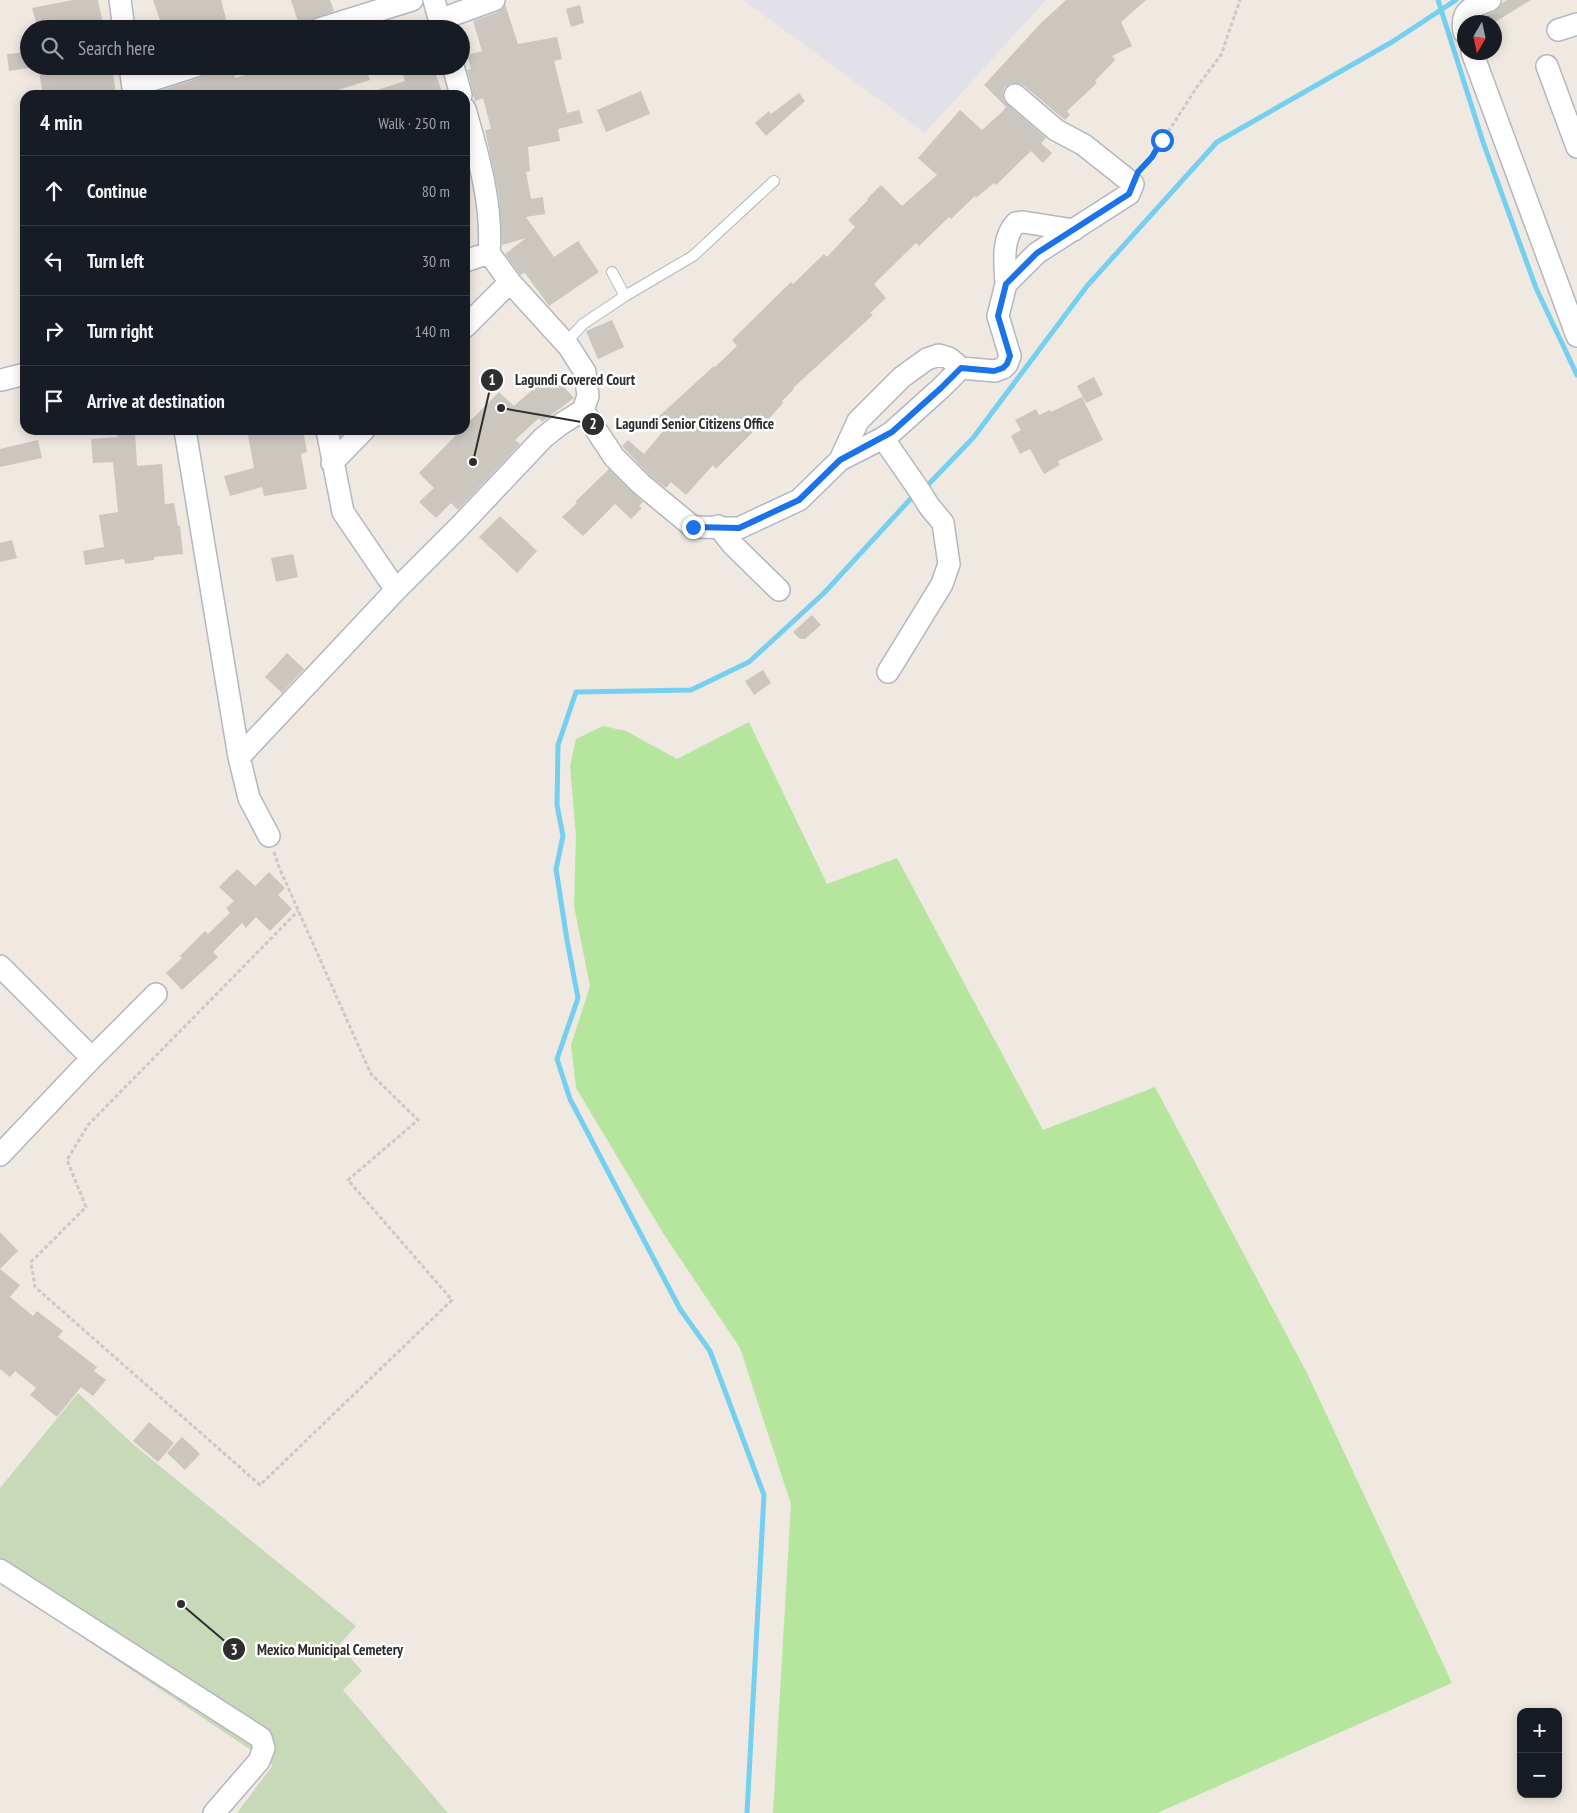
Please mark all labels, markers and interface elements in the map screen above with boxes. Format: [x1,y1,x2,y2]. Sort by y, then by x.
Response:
north arrow [1457,15,1502,60]
search box [20,20,470,75]
icon: search [38,34,66,62]
text: Search here [78,36,155,60]
text: 4 min [40,109,82,136]
text: Walk · 250 m [378,113,450,133]
route start [1151,129,1174,152]
icon: ahead [40,177,68,205]
text: Continue [87,179,147,203]
text: 80 m [422,181,450,201]
icon: left [40,247,68,275]
text: Turn left [87,249,144,273]
text: 30 m [422,251,450,271]
icon: right [40,317,68,345]
text: Turn right [87,319,153,343]
text: 140 m [415,321,450,341]
callout: Lagundi Covered Court [479,365,645,395]
text: 1 [488,370,496,389]
text: Lagundi Covered Court [515,370,636,389]
icon: arrive [40,387,68,415]
text: Arrive at destination [87,389,225,413]
callout: Lagundi Senior Citizens Office [581,409,785,439]
text: 2 [589,414,597,433]
text: Lagundi Senior Citizens Office [616,414,774,433]
route end [682,516,705,539]
callout: Mexico Municipal Cemetery [222,1634,413,1664]
text: 3 [230,1640,238,1659]
text: Mexico Municipal Cemetery [257,1640,404,1659]
map controls [1517,1708,1562,1798]
button: + [1517,1708,1562,1753]
button: − [1517,1753,1562,1798]

